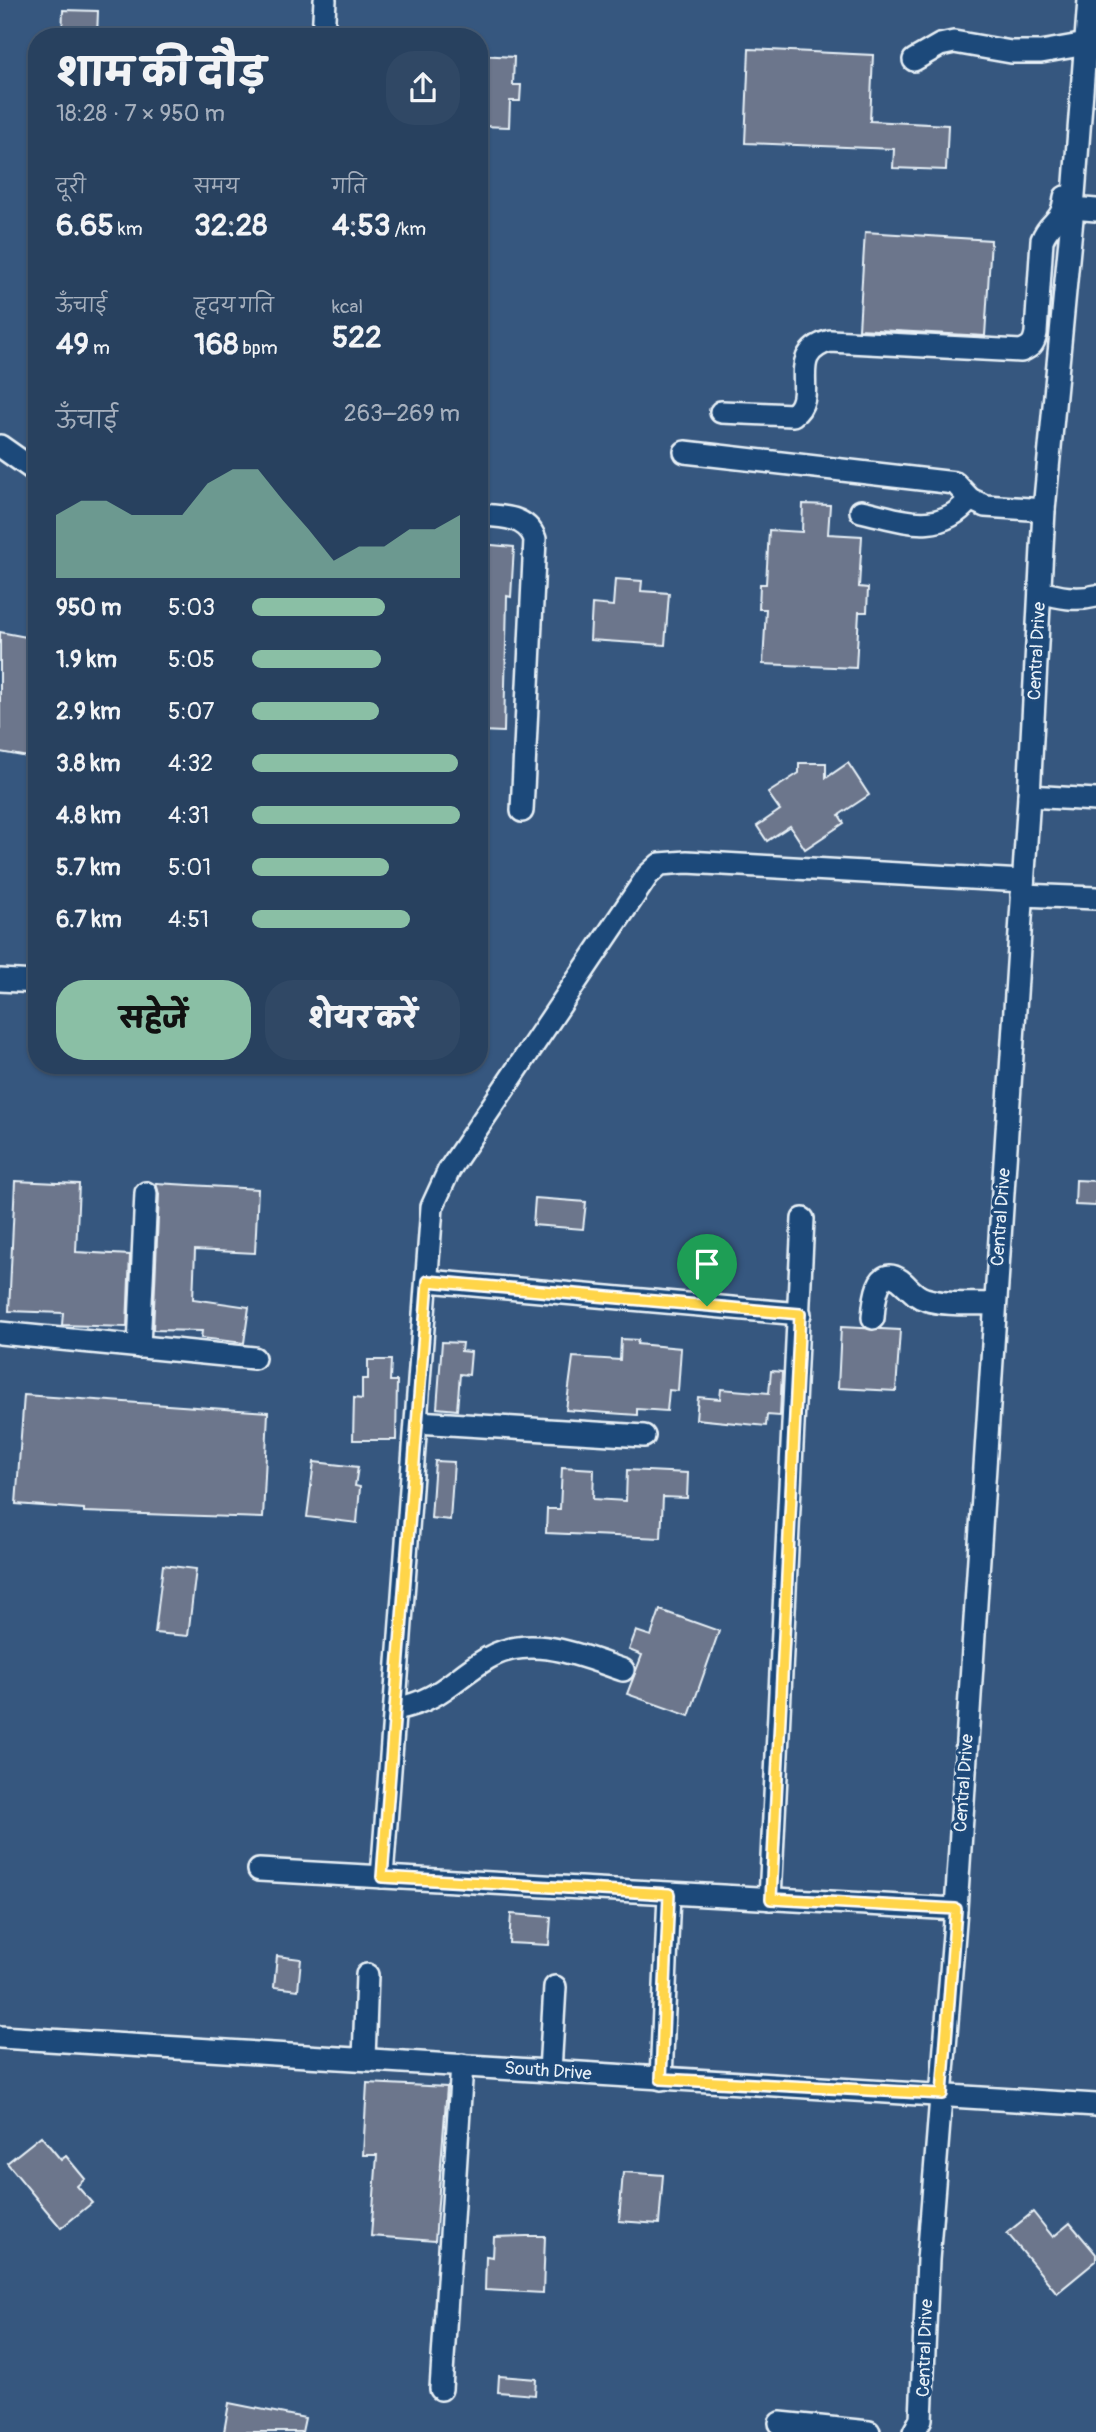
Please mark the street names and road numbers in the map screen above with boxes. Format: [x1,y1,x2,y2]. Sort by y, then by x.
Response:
street label: Central Drive [1023,601,1051,701]
street label: Central Drive [986,1167,1016,1267]
street label: Central Drive [949,1733,979,1833]
street label: South Drive [504,2056,592,2086]
street label: Central Drive [912,2298,938,2398]

